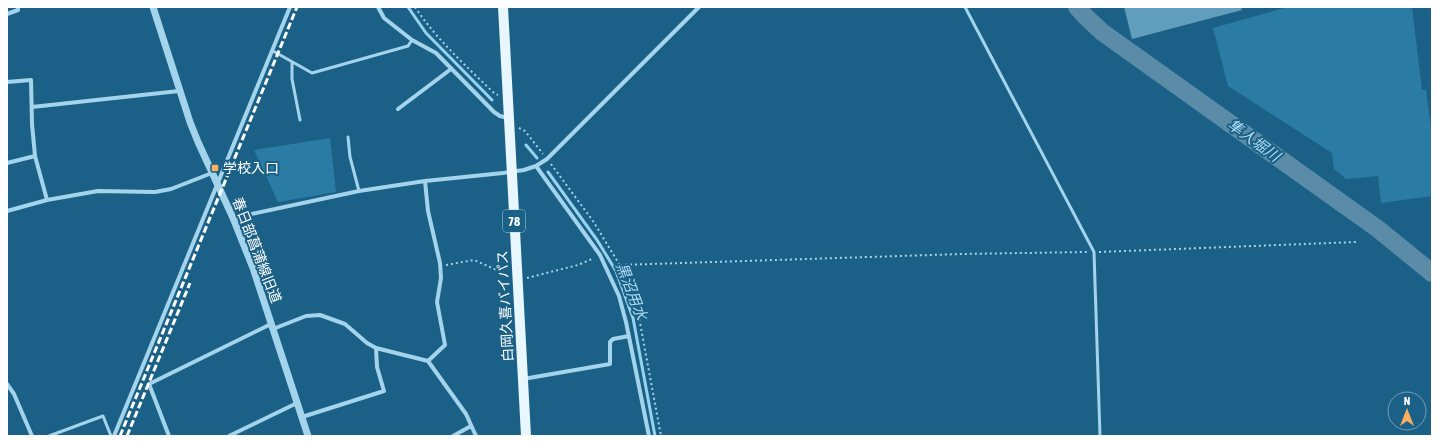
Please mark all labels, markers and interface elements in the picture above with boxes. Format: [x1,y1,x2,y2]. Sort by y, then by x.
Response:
water label: 隼人堀川 [1225,115,1285,166]
place label: 学校入口 [223,160,279,176]
marker: 学校入口 [210,163,220,173]
street label: 春日部菖蒲線旧道 [229,195,285,305]
road number: 78 [503,210,525,232]
street label: 白岡久喜バイパス [494,250,516,362]
water label: 黒沼用水 [613,260,651,324]
north arrow [1387,391,1427,431]
text: N [1404,395,1410,407]

